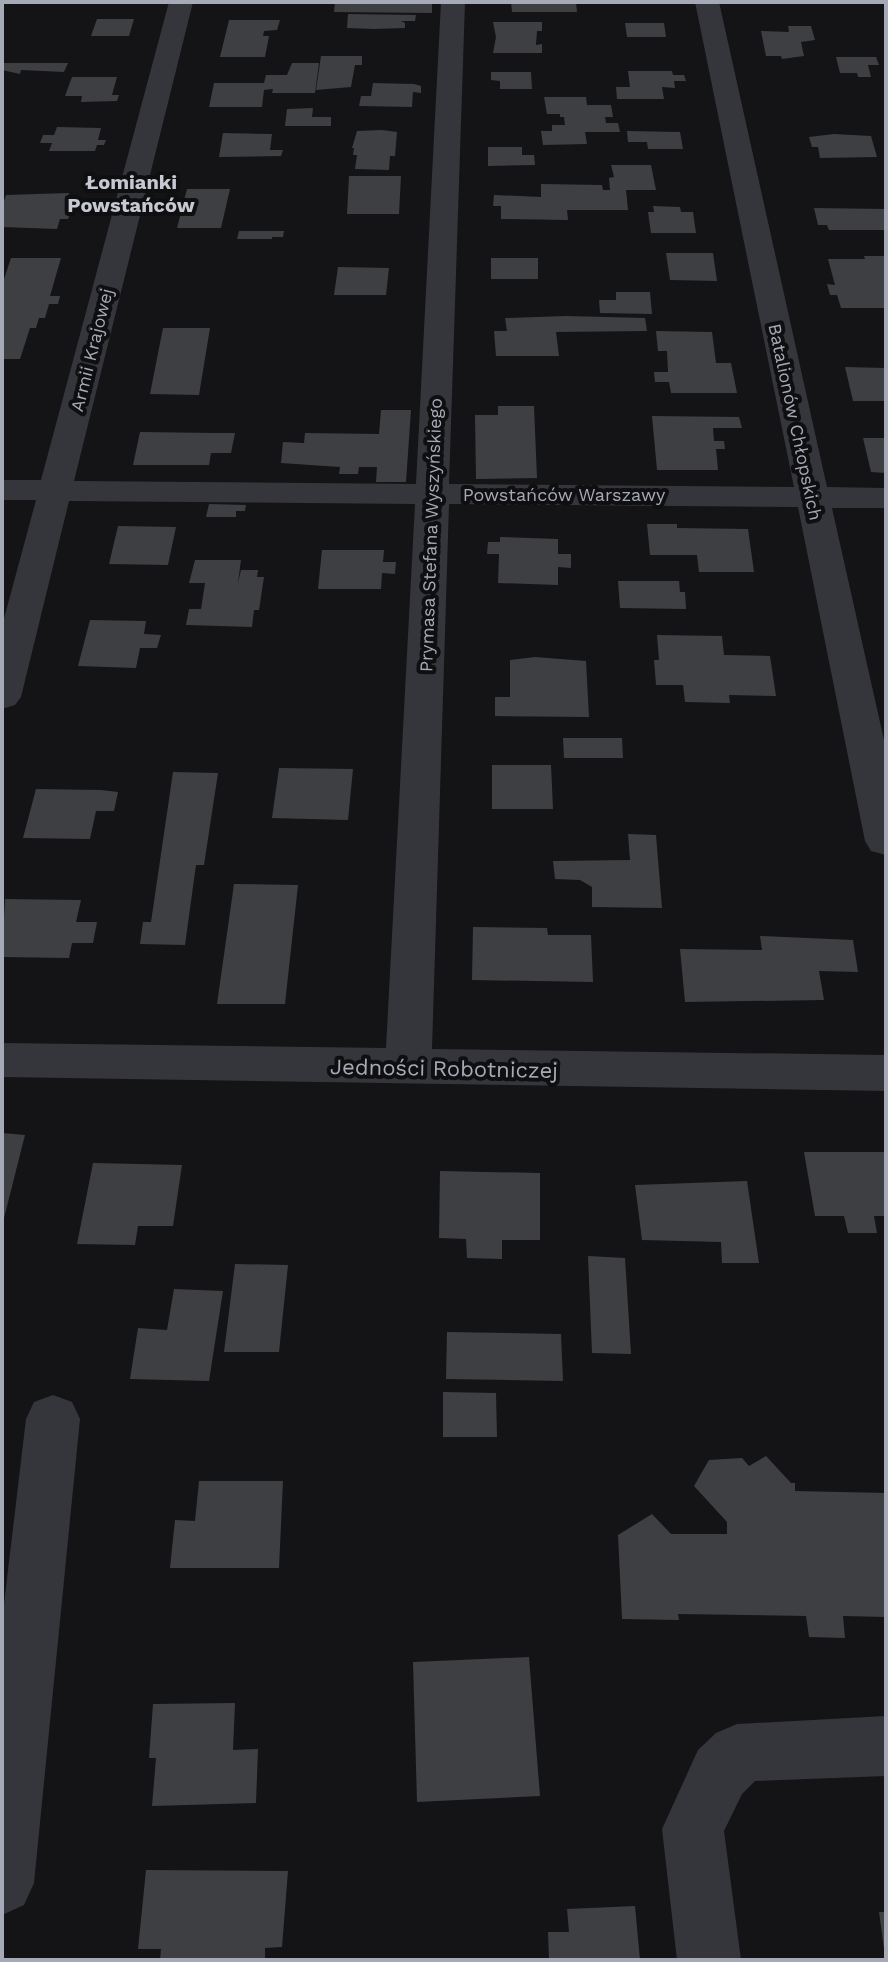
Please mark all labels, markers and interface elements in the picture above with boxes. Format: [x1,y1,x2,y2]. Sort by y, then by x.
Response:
district label: Łomianki Powstańców [67,170,195,217]
street label: Armii Krajowej [66,286,117,414]
street label: Batalionów Chłopskich [764,321,827,522]
street label: Prymasa Stefana Wyszyńskiego [415,398,446,672]
street label: Powstańców Warszawy [463,484,666,505]
street label: Jedności Robotniczej [330,1054,558,1083]

